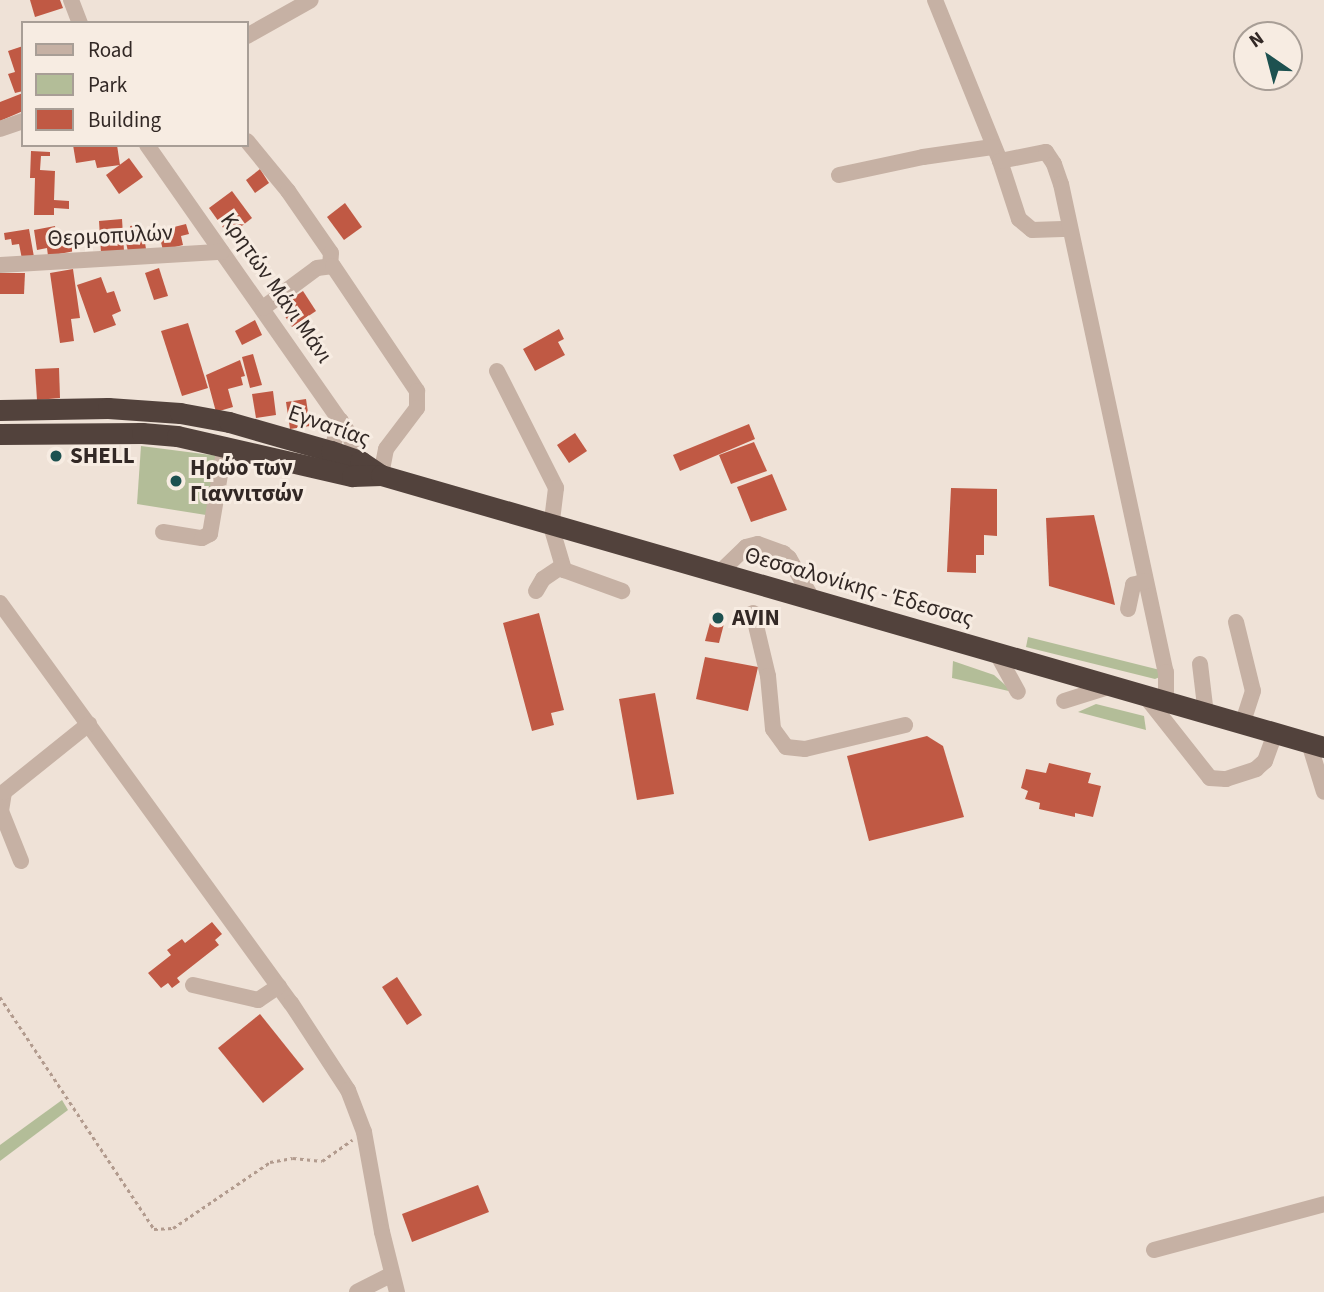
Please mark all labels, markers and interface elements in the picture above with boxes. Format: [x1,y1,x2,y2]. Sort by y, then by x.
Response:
legend [21,21,248,147]
north arrow [1233,21,1303,91]
text: N [1244,25,1270,55]
text: Road [88,35,133,65]
text: Park [88,70,127,100]
text: Building [88,105,161,135]
street label: Κρητών Μάνι Μάνι [214,208,338,368]
street label: Θερμοπυλών [47,219,173,253]
street label: Εγνατίας [284,399,374,453]
place label: SHELL [70,442,135,470]
marker: SHELL [48,448,64,464]
place label: Ηρώο των Γιαννιτσών [190,454,303,508]
marker: Ηρώο των Γιαννιτσών [168,473,184,489]
street label: Θεσσαλονίκης - Έδεσσας [741,541,977,633]
place label: AVIN [732,604,780,632]
marker: AVIN [710,610,726,626]

